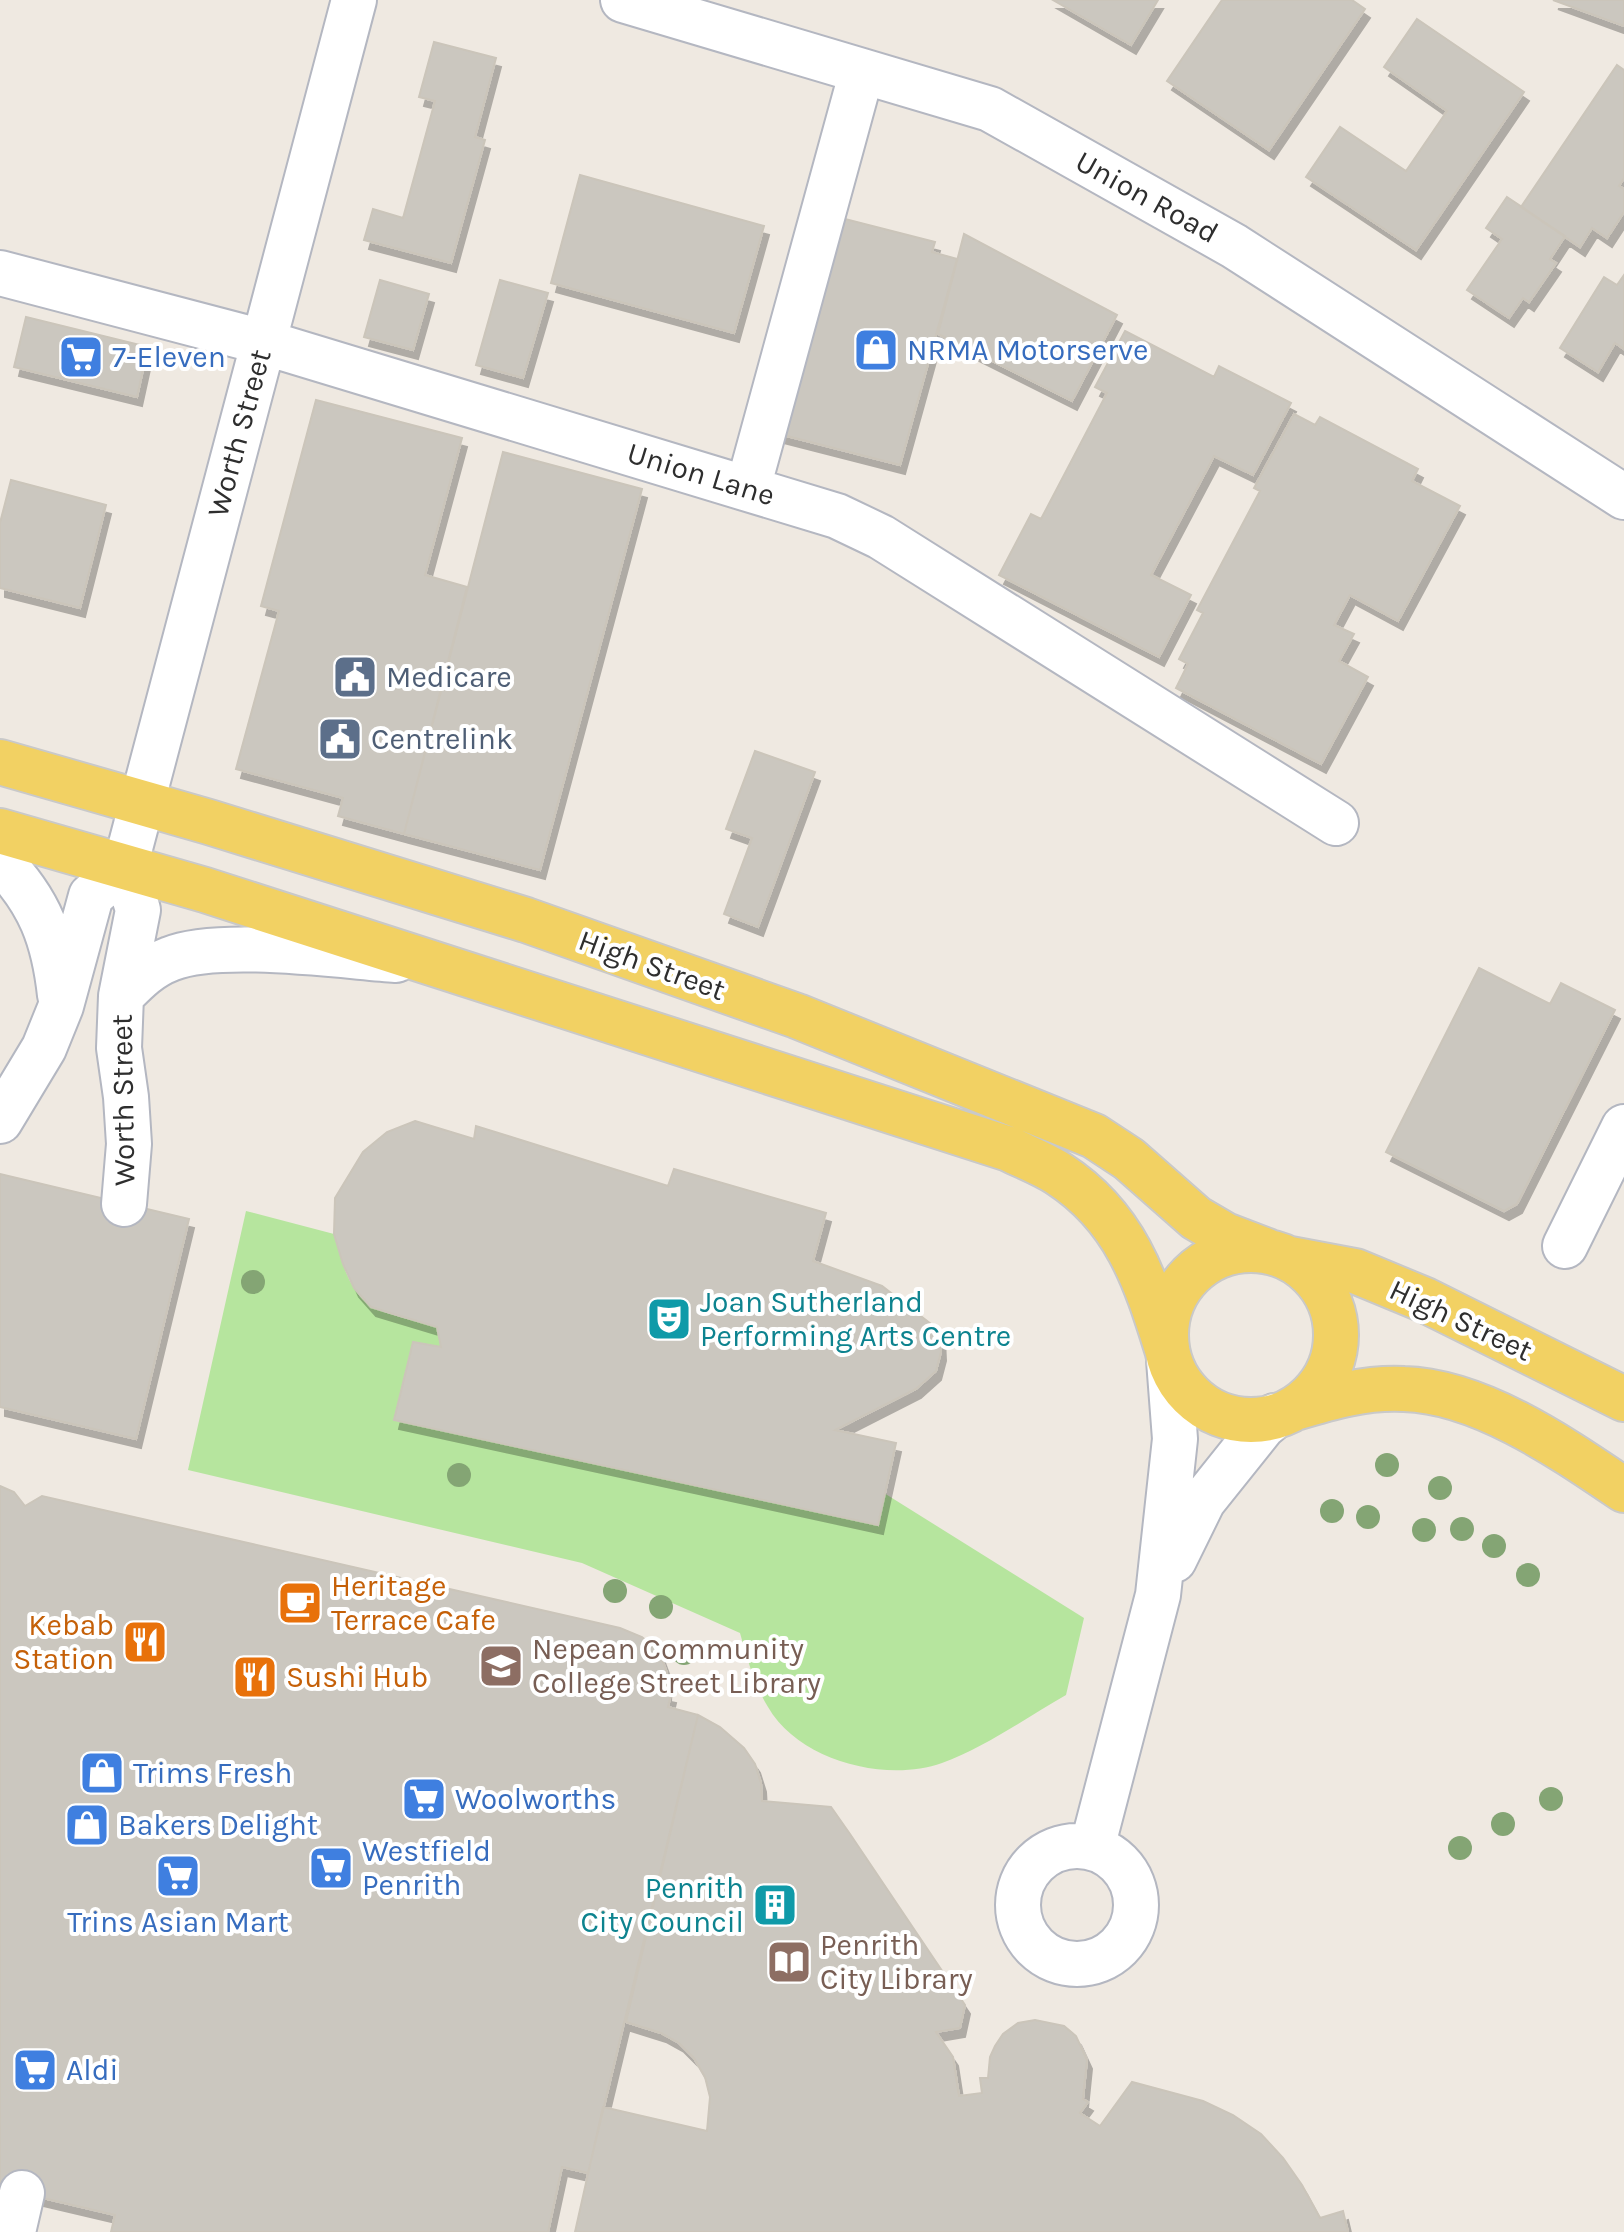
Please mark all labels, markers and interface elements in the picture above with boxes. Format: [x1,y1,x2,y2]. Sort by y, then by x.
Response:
street label: Union Road [1069,143,1225,251]
shop icon: NRMA Motorserve [852,326,900,374]
place label: NRMA Motorserve [907,332,1149,368]
supermarket icon: 7-Eleven [57,333,105,381]
place label: 7-Eleven [112,339,226,375]
street label: Worth Street [199,345,279,521]
street label: Union Lane [623,435,779,513]
public building icon: Medicare [331,653,379,701]
place label: Medicare [386,659,512,695]
public building icon: Centrelink [316,715,364,763]
place label: Centrelink [371,721,513,757]
street label: High Street [574,922,730,1008]
street label: Worth Street [104,1014,142,1186]
street label: High Street [1384,1271,1538,1369]
place label: Joan Sutherland Performing Arts Centre [700,1284,1011,1354]
theatre icon: Joan Sutherland Performing Arts Centre [645,1295,693,1343]
place label: Heritage Terrace Cafe [331,1568,496,1638]
cafe icon: Heritage Terrace Cafe [276,1579,324,1627]
place label: Kebab Station [13,1607,114,1677]
restaurant icon: Kebab Station [121,1618,169,1666]
place label: Nepean Community College Street Library [532,1631,821,1701]
school or university icon: Nepean Community College Street Library [477,1642,525,1690]
restaurant icon: Sushi Hub [231,1653,279,1701]
place label: Sushi Hub [286,1659,428,1695]
shop icon: Trims Fresh [78,1749,126,1797]
place label: Trims Fresh [133,1755,292,1791]
supermarket icon: Woolworths [400,1775,448,1823]
place label: Woolworths [455,1781,616,1817]
shop icon: Bakers Delight [63,1801,111,1849]
place label: Bakers Delight [118,1807,318,1843]
place label: Westfield Penrith [362,1833,491,1903]
supermarket icon: Westfield Penrith [307,1844,355,1892]
supermarket icon: Trins Asian Mart [154,1852,202,1900]
place label: Penrith City Council [580,1870,744,1940]
building icon: Penrith City Council [751,1881,799,1929]
place label: Trins Asian Mart [67,1904,289,1940]
place label: Penrith City Library [820,1927,973,1997]
library icon: Penrith City Library [765,1938,813,1986]
supermarket icon: Aldi [11,2046,59,2094]
place label: Aldi [66,2052,118,2088]

